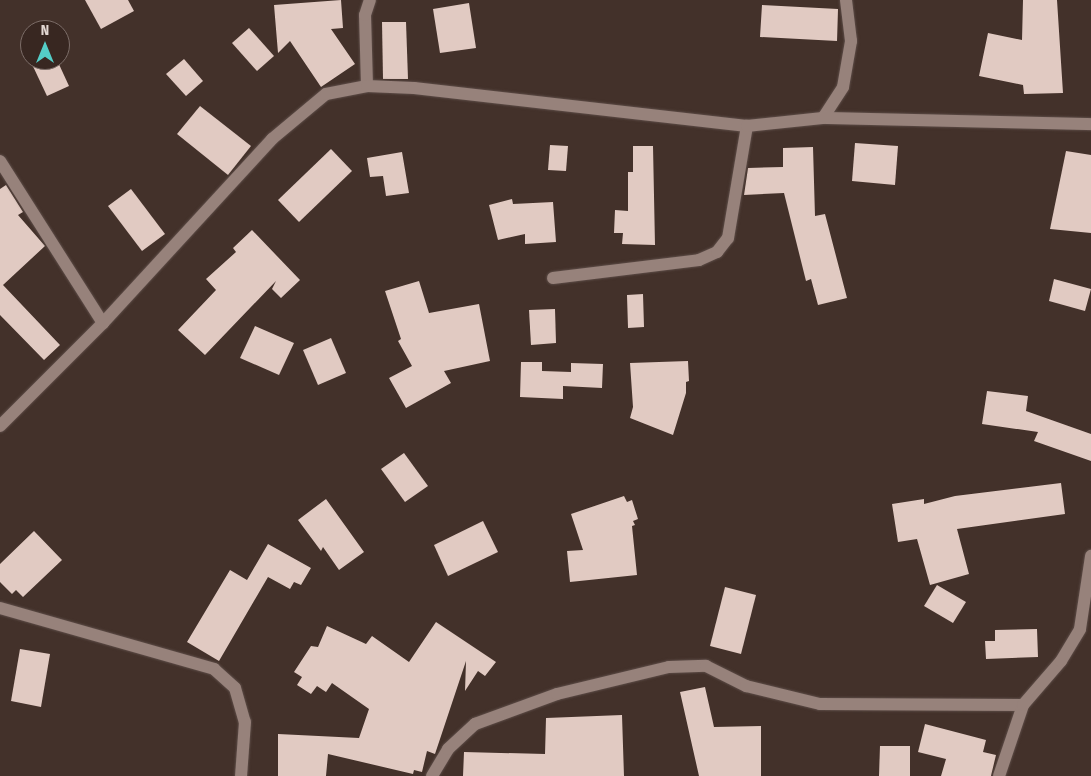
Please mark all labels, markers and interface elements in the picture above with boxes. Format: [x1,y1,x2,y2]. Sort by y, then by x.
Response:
north arrow [20,20,70,70]
text: N [41,22,49,39]

